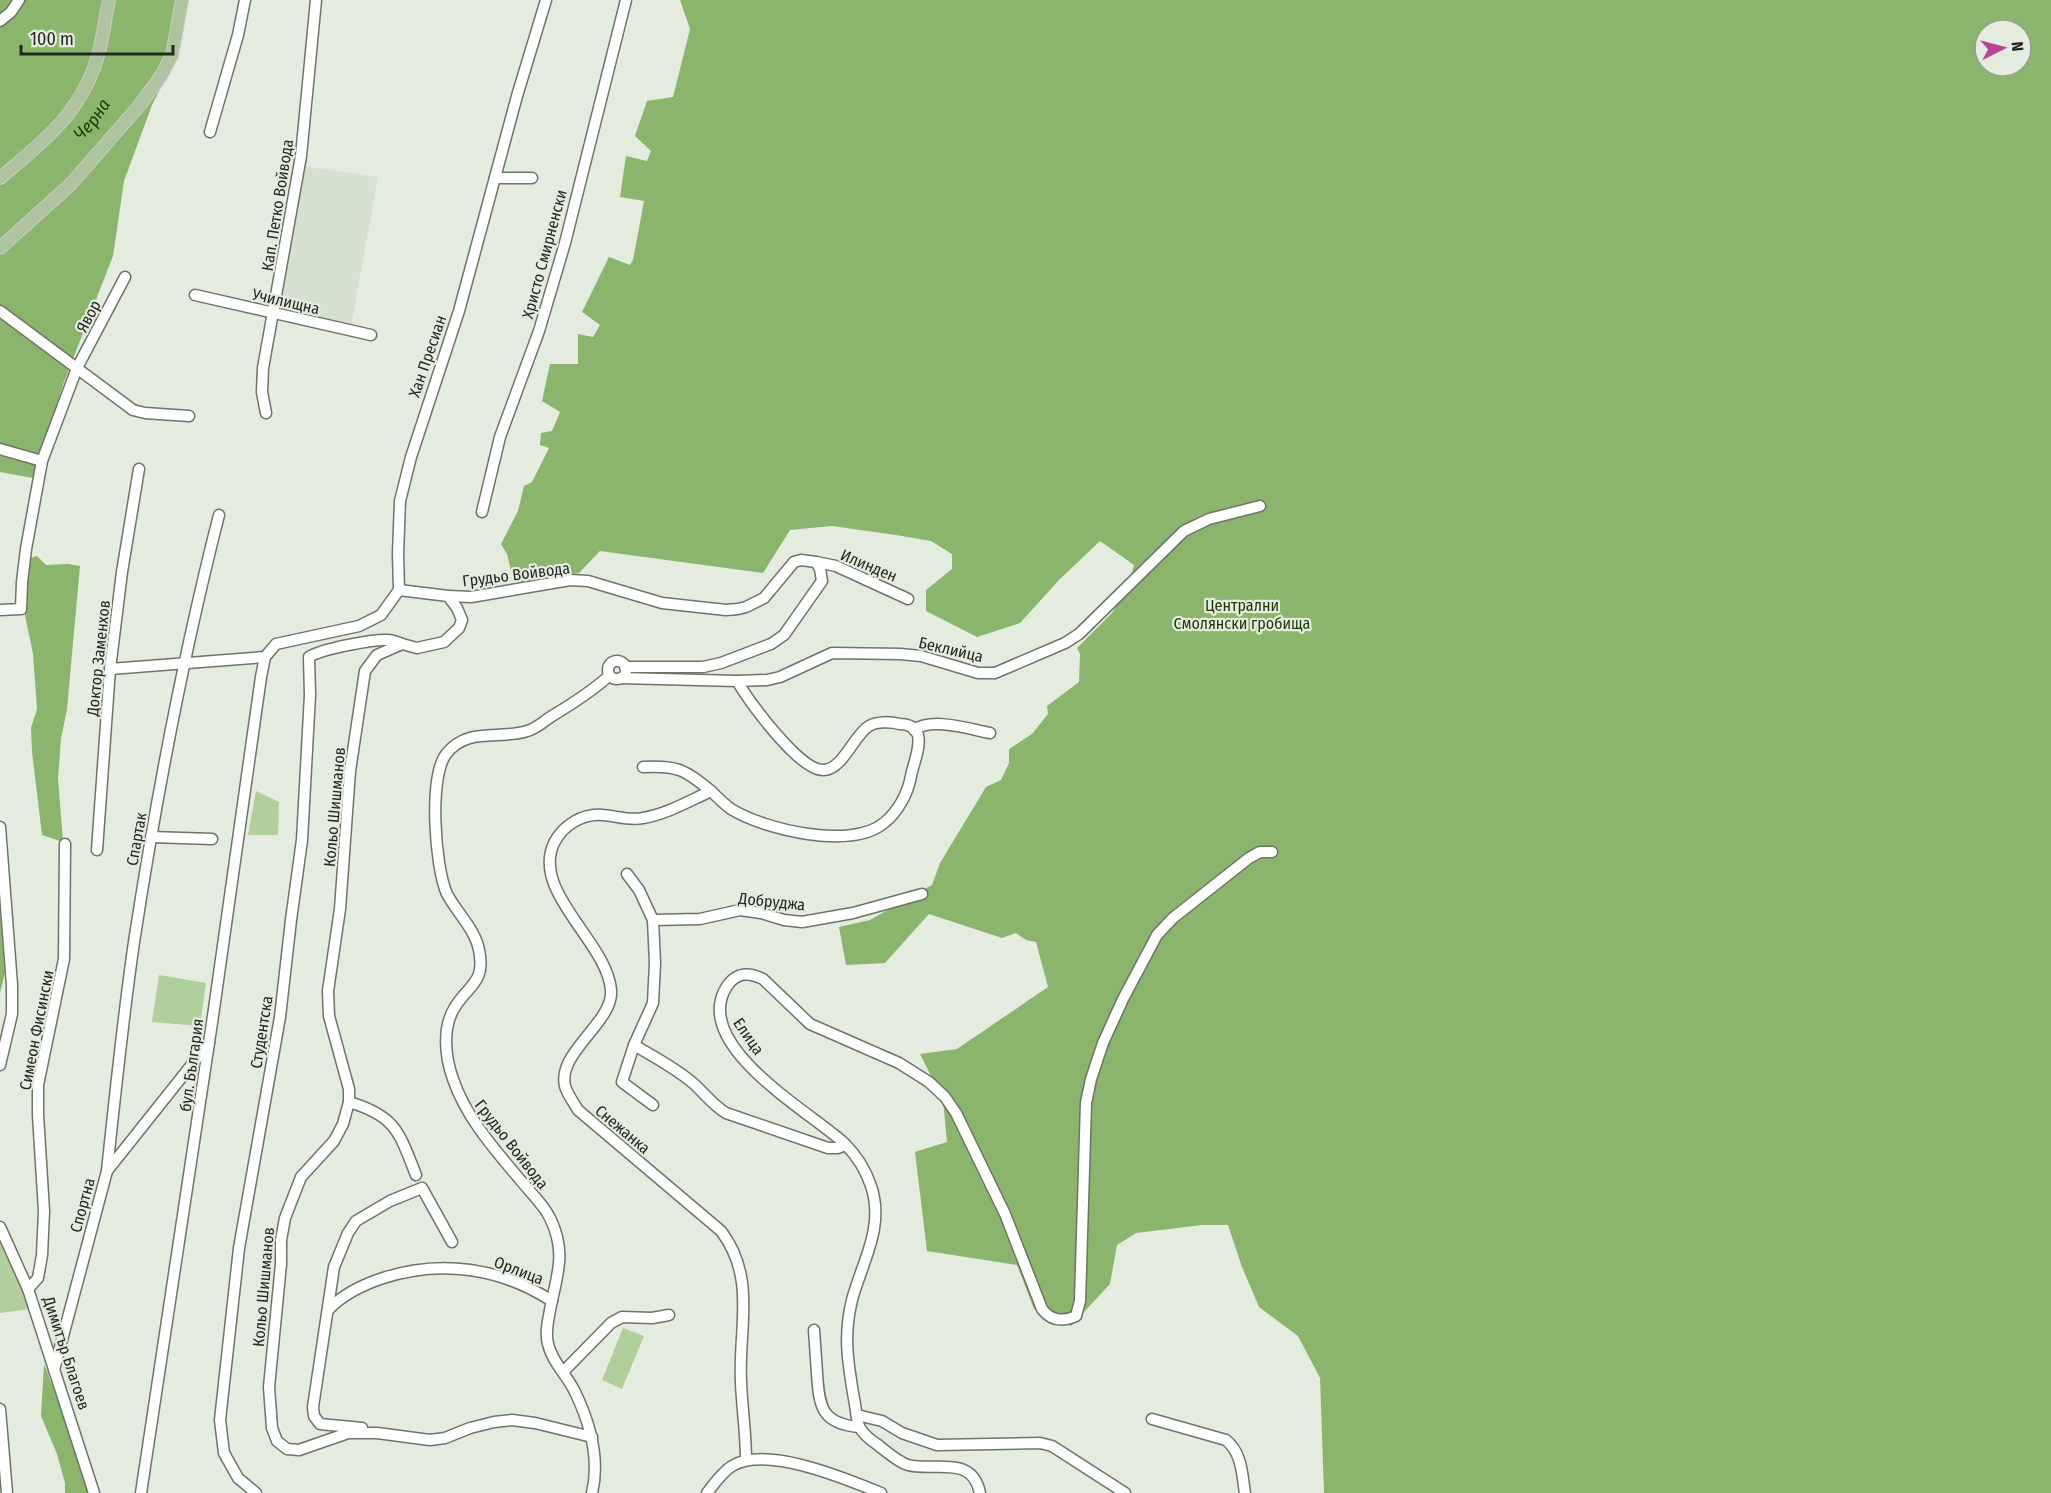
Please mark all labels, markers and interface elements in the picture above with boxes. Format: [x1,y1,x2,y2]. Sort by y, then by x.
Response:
scale bar [21,18,172,56]
north arrow [1973,18,2033,78]
text: 100 m [30,28,74,50]
text: N [2007,41,2027,52]
water label: Черна [69,95,115,145]
street label: Кап. Петко Войвода [258,138,297,272]
street label: Христо Смирненски [518,187,571,321]
street label: Училищна [249,284,322,318]
street label: Явор [72,297,105,336]
street label: Хан Пресиан [405,313,450,400]
street label: Илинден [838,545,900,586]
street label: Грудьо Войвода [461,558,571,591]
park label: Централни Смолянски гробища [1174,596,1311,633]
street label: Доктор Заменхов [83,599,114,718]
street label: Беклийца [917,633,985,666]
street label: Кольо Шишманов [320,746,349,868]
street label: Спартак [122,811,151,867]
street label: Добруджа [737,888,806,914]
street label: Симеон Фисински [16,968,57,1092]
street label: Студентска [246,994,277,1070]
street label: Елица [729,1014,768,1059]
street label: бул. България [176,1017,207,1113]
street label: Грудьо Войвода [471,1096,553,1193]
street label: Снежанка [591,1101,654,1158]
street label: Спортна [66,1176,99,1235]
street label: Кольо Шишманов [249,1226,278,1348]
street label: Орлица [491,1252,546,1289]
street label: Димитър Благоев [39,1293,94,1412]

